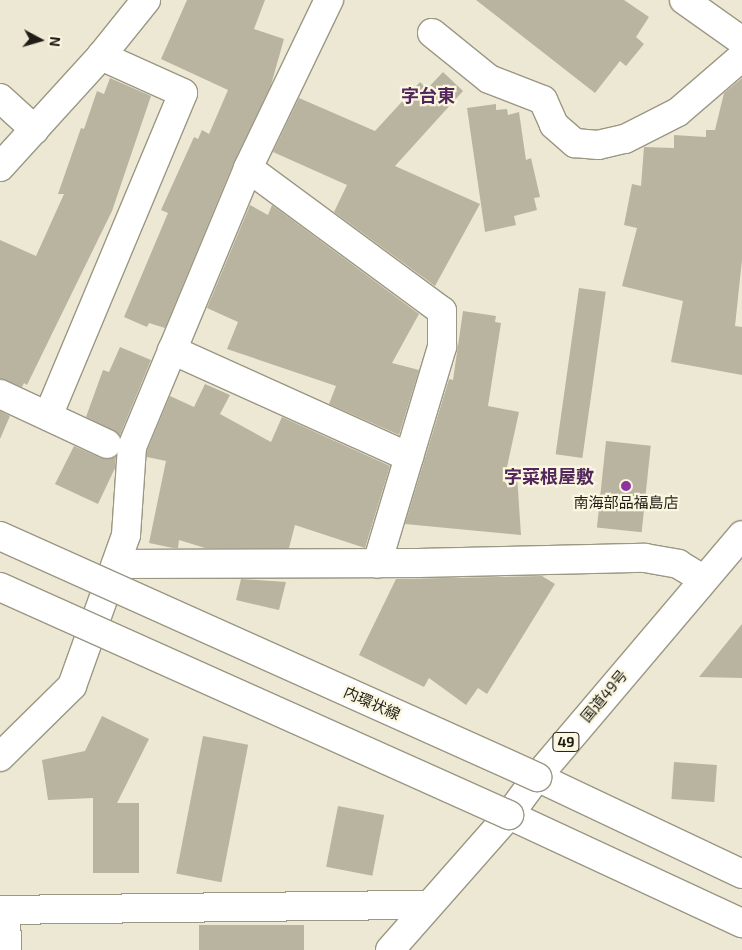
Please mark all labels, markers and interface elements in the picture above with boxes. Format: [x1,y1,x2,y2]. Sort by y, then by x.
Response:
north arrow [15,15,65,65]
text: N [46,36,64,48]
district label: 字台東 [401,84,455,106]
district label: 字菜根屋敷 [504,465,594,487]
marker: 南海部品福島店 [620,480,632,492]
place label: 南海部品福島店 [574,494,678,512]
street label: 国道49号 [577,666,631,726]
street label: 内環状線 [341,683,403,723]
road number: 49 [552,730,580,754]

